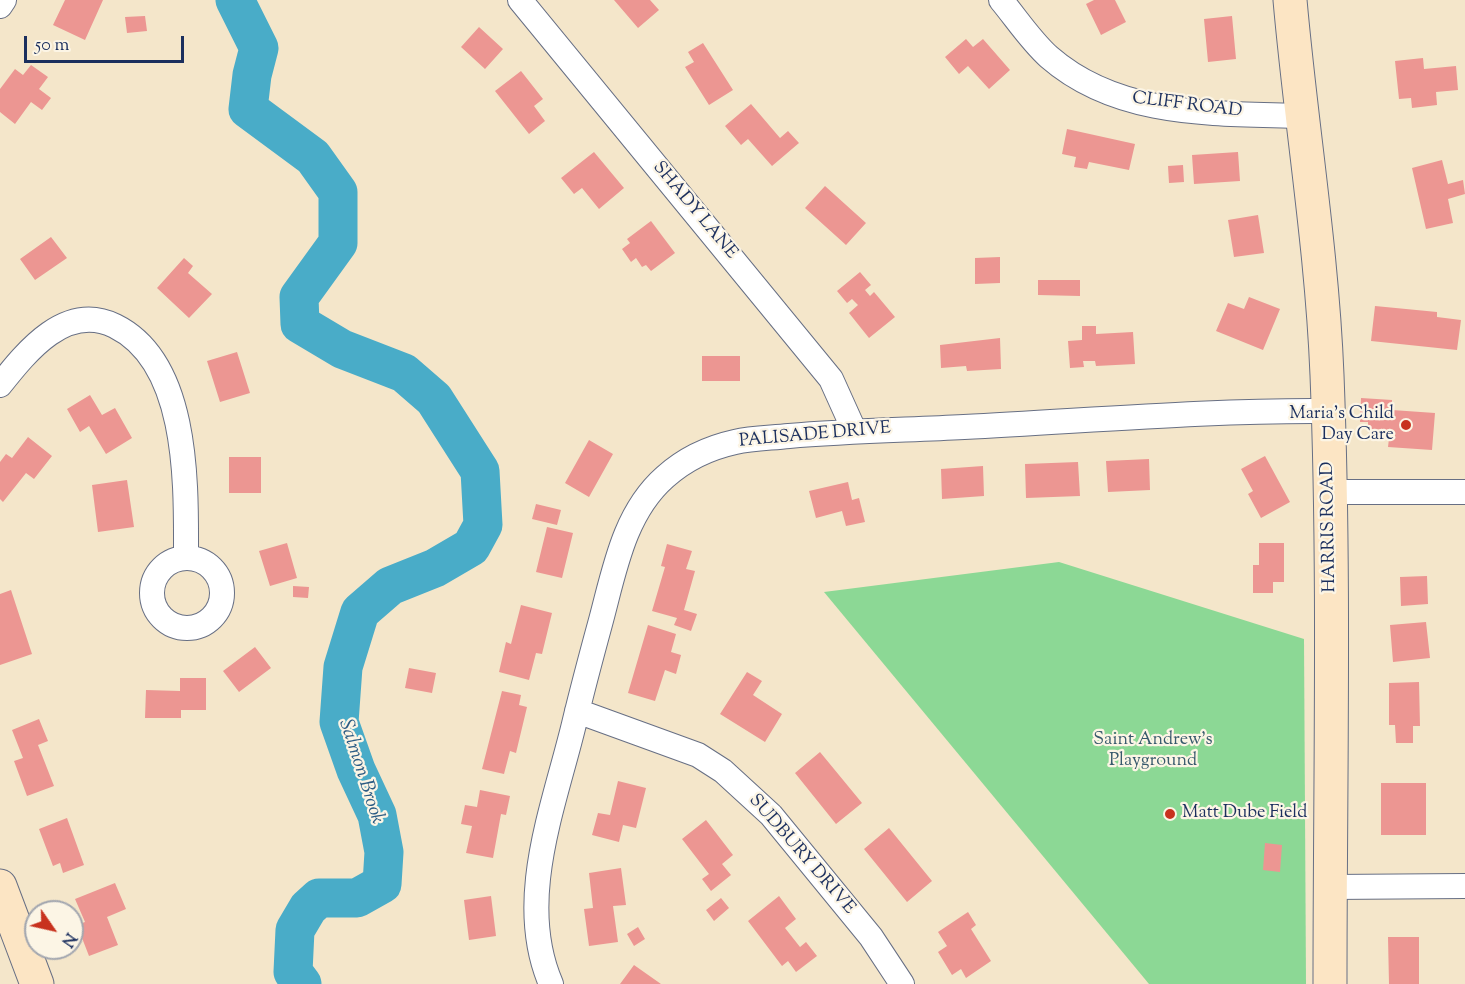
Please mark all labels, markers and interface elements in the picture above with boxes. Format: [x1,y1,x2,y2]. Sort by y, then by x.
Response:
scale bar [27,24,188,62]
text: 50 m [35,33,69,59]
street label: CLIFF ROAD [1131,89,1243,123]
street label: SHADY LANE [647,158,741,264]
place label: Maria's Child Day Care [1289,404,1394,446]
marker: Maria's Child Day Care [1399,418,1413,432]
street label: PALISADE DRIVE [738,419,892,453]
street label: HARRIS ROAD [1318,461,1342,593]
water label: Salmon Brook [332,717,388,827]
park label: Saint Andrew's Playground [1093,730,1213,772]
street label: SUDBURY DRIVE [743,791,859,919]
place label: Matt Dube Field [1182,803,1307,825]
marker: Matt Dube Field [1163,807,1177,821]
north arrow [24,900,84,960]
text: N [55,927,81,951]

